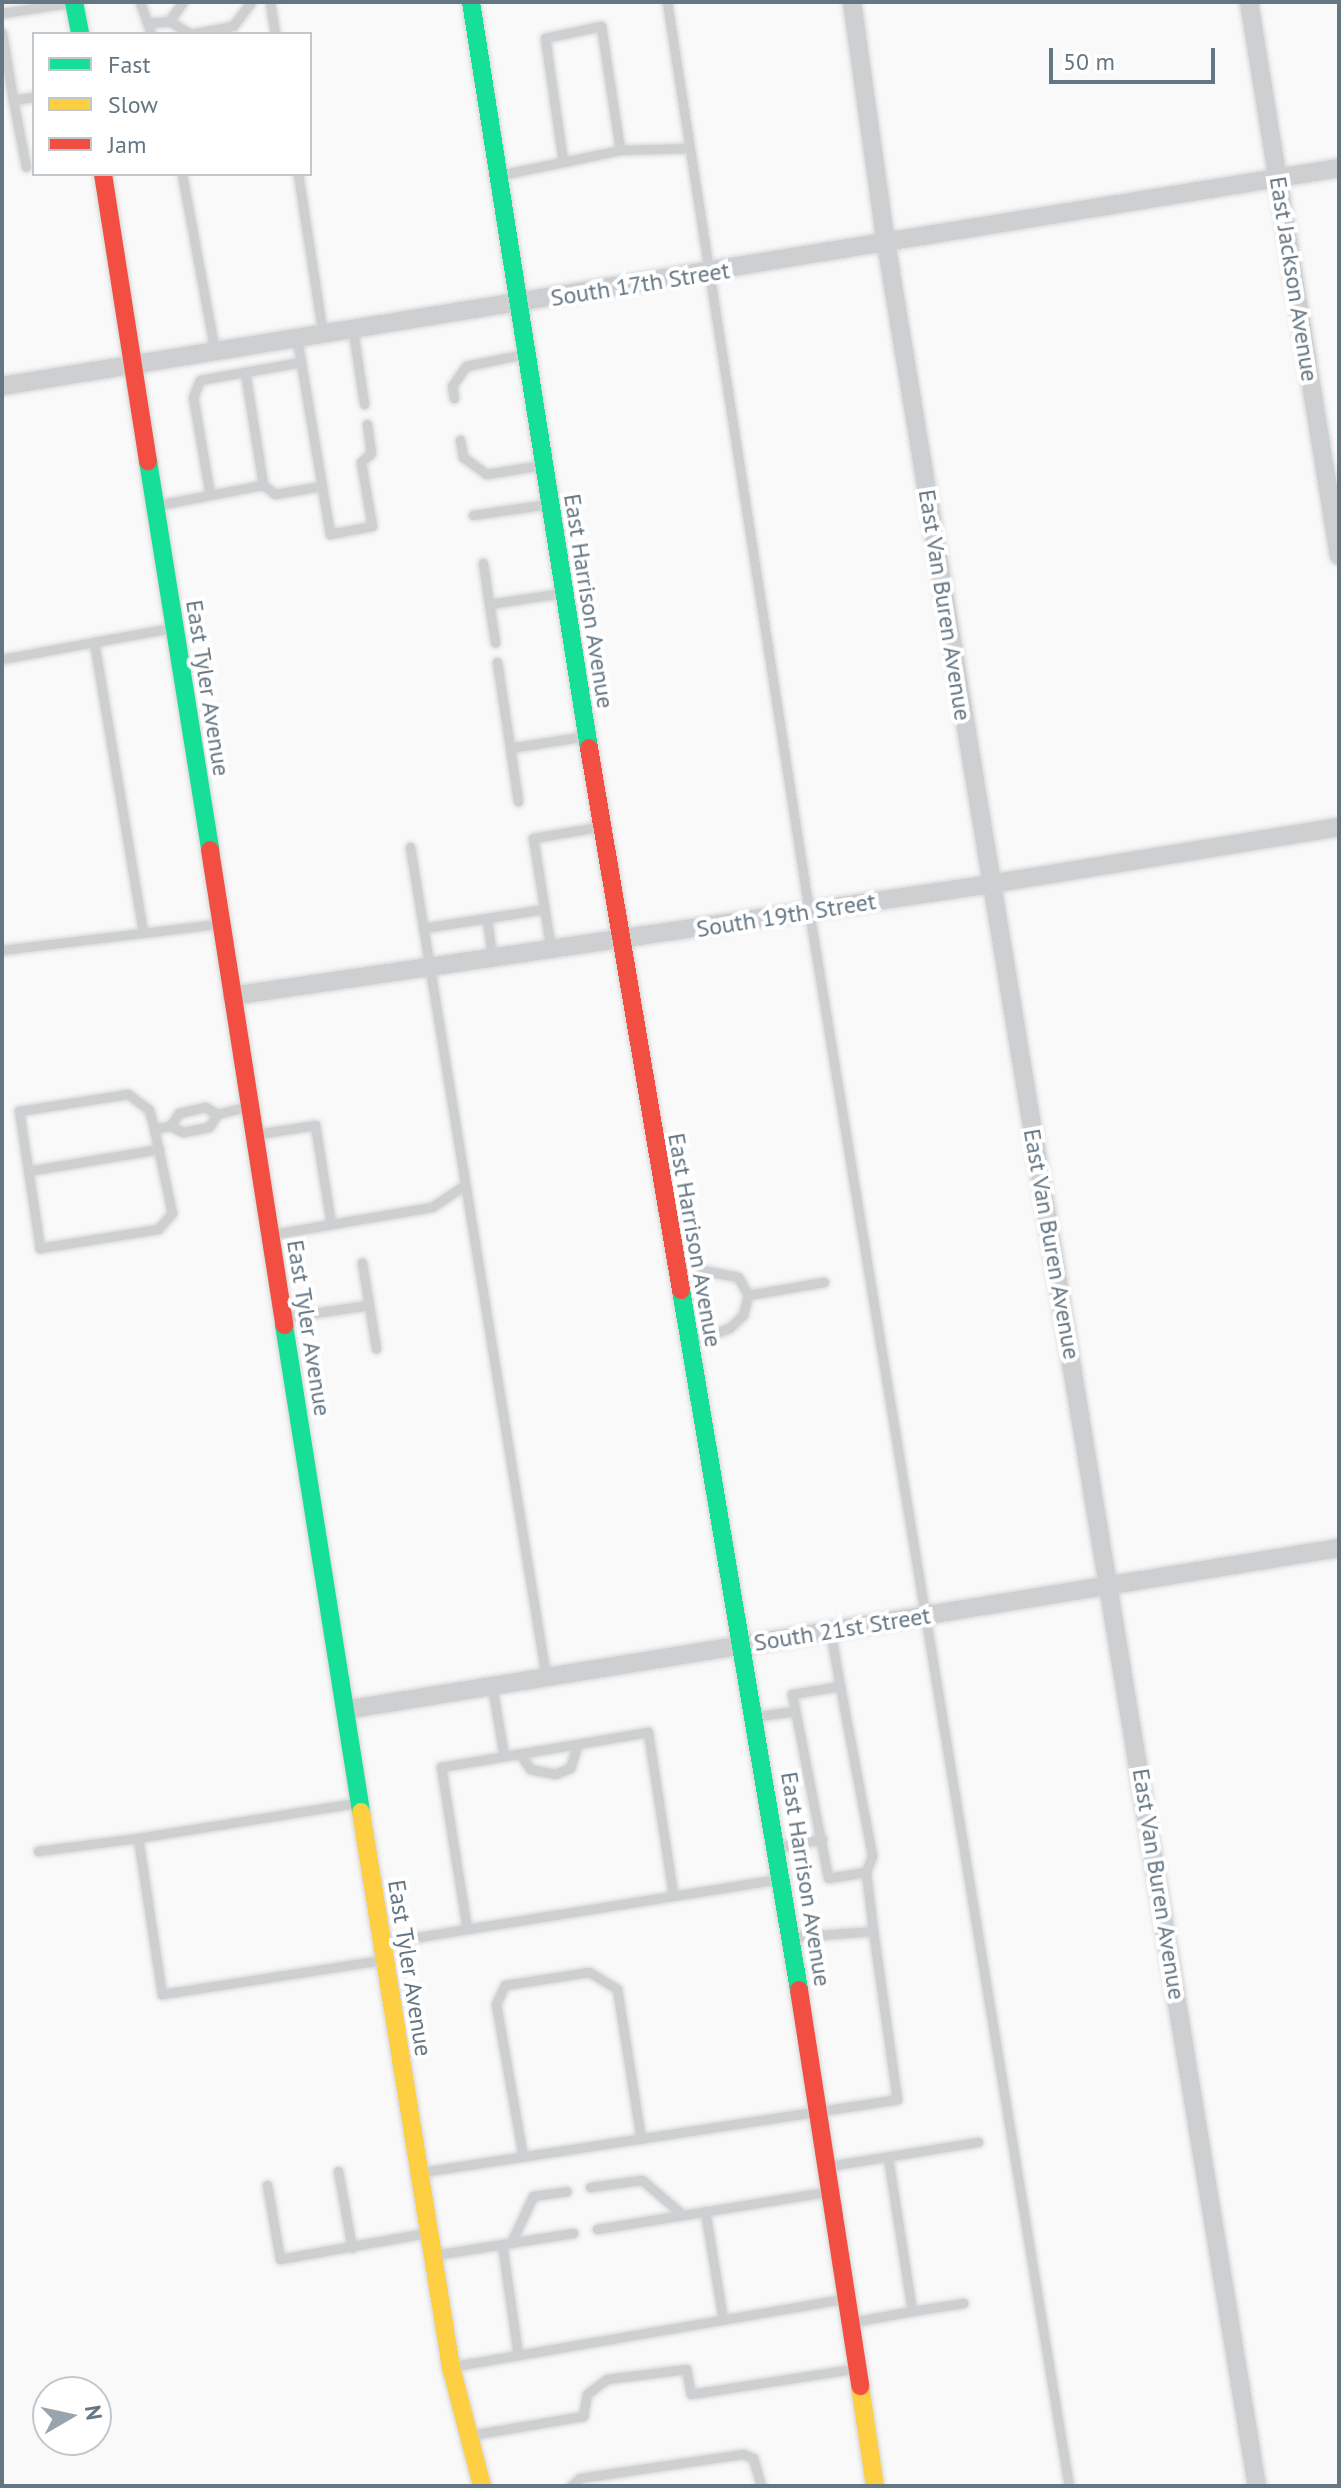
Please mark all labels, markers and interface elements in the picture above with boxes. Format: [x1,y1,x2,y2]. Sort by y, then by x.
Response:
legend [32,32,312,176]
scale bar [1053,32,1219,82]
text: 50 m [1063,46,1115,77]
text: Fast [108,49,151,80]
text: Slow [108,89,158,120]
text: Jam [108,129,146,160]
street label: East Jackson Avenue [1264,174,1324,384]
street label: South 17th Street [548,256,732,312]
street label: East Van Buren Avenue [912,487,978,723]
street label: East Harrison Avenue [558,491,620,711]
street label: East Tyler Avenue [180,597,236,779]
street label: South 19th Street [694,887,878,943]
street label: East Van Buren Avenue [1017,1126,1087,1362]
street label: East Harrison Avenue [662,1130,728,1350]
street label: East Tyler Avenue [281,1237,337,1419]
street label: South 21st Street [752,1601,932,1657]
street label: East Van Buren Avenue [1126,1766,1192,2002]
street label: East Harrison Avenue [775,1769,837,1989]
street label: East Tyler Avenue [382,1877,438,2059]
north arrow [32,2376,112,2456]
text: N [79,2403,109,2422]

